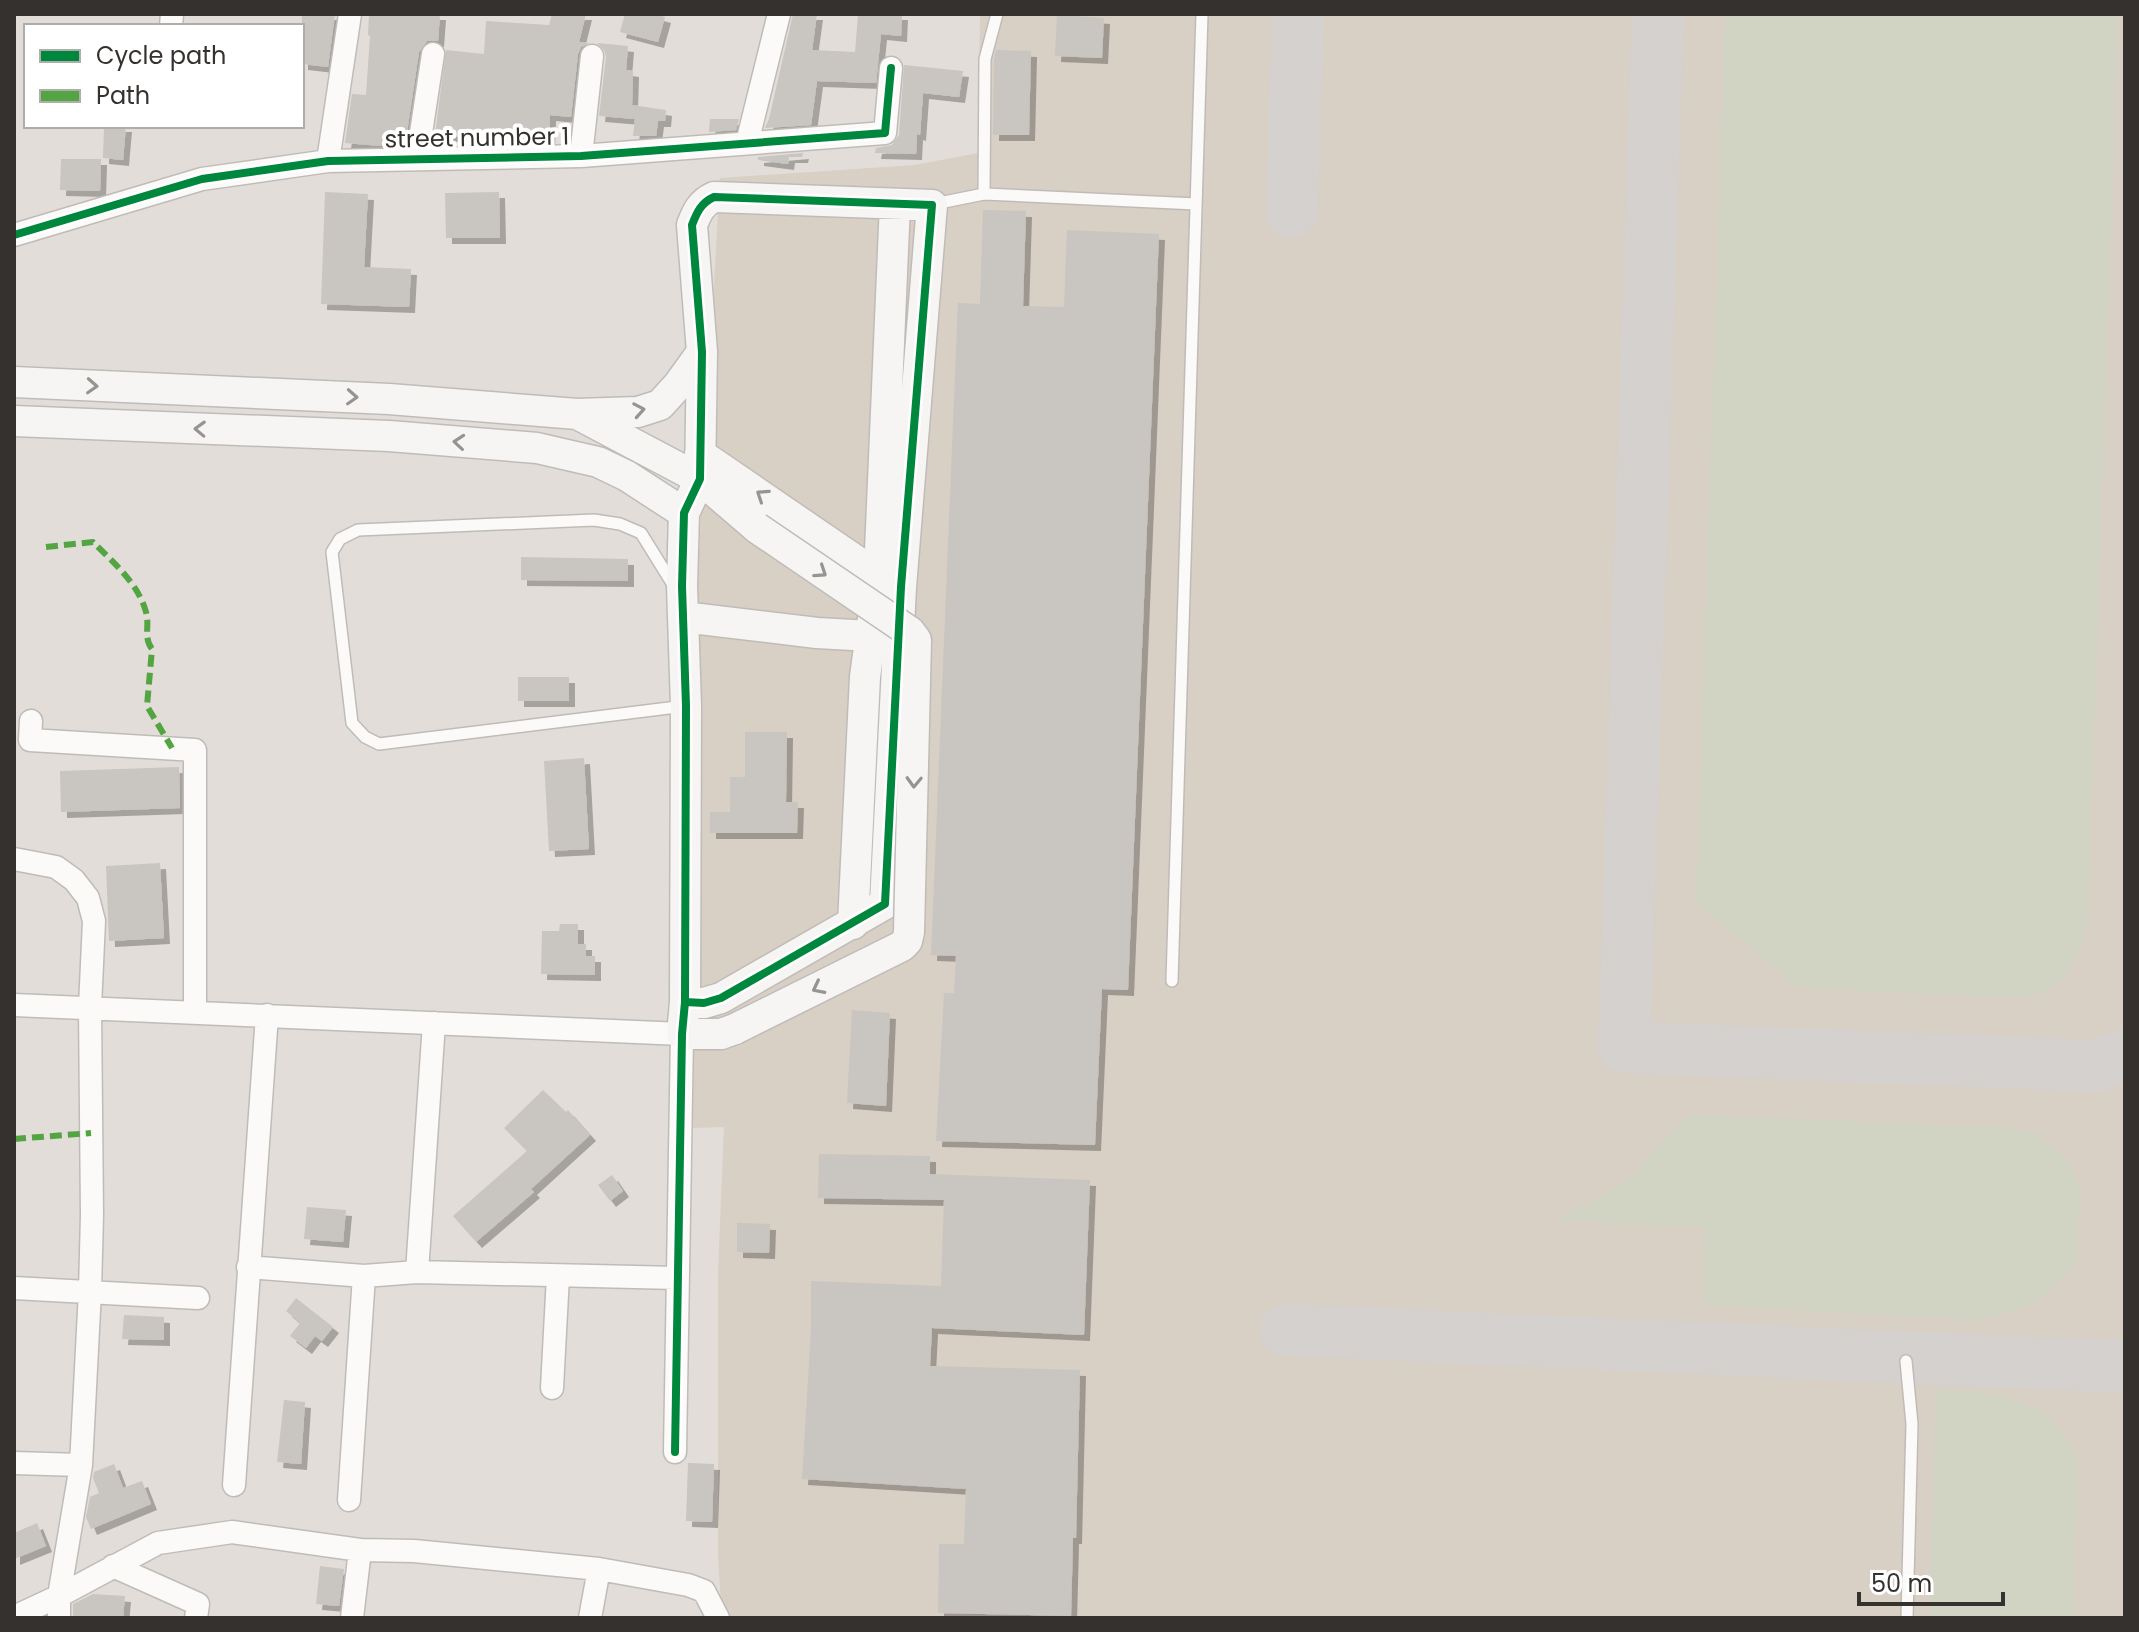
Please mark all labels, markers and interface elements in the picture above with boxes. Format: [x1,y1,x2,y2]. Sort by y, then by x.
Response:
legend [24,24,304,128]
text: Cycle path [96,39,226,72]
text: Path [96,79,150,112]
street label: street number 1 [384,119,570,156]
one-way arrow [86,377,99,394]
one-way arrow [346,389,359,406]
one-way arrow [632,402,645,419]
one-way arrow [193,420,206,437]
one-way arrow [452,434,465,451]
one-way arrow [757,490,771,505]
one-way arrow [813,562,827,577]
one-way arrow [905,776,922,789]
one-way arrow [811,978,826,994]
scale bar [1859,1556,2003,1606]
text: 50 m [1871,1567,1932,1600]

